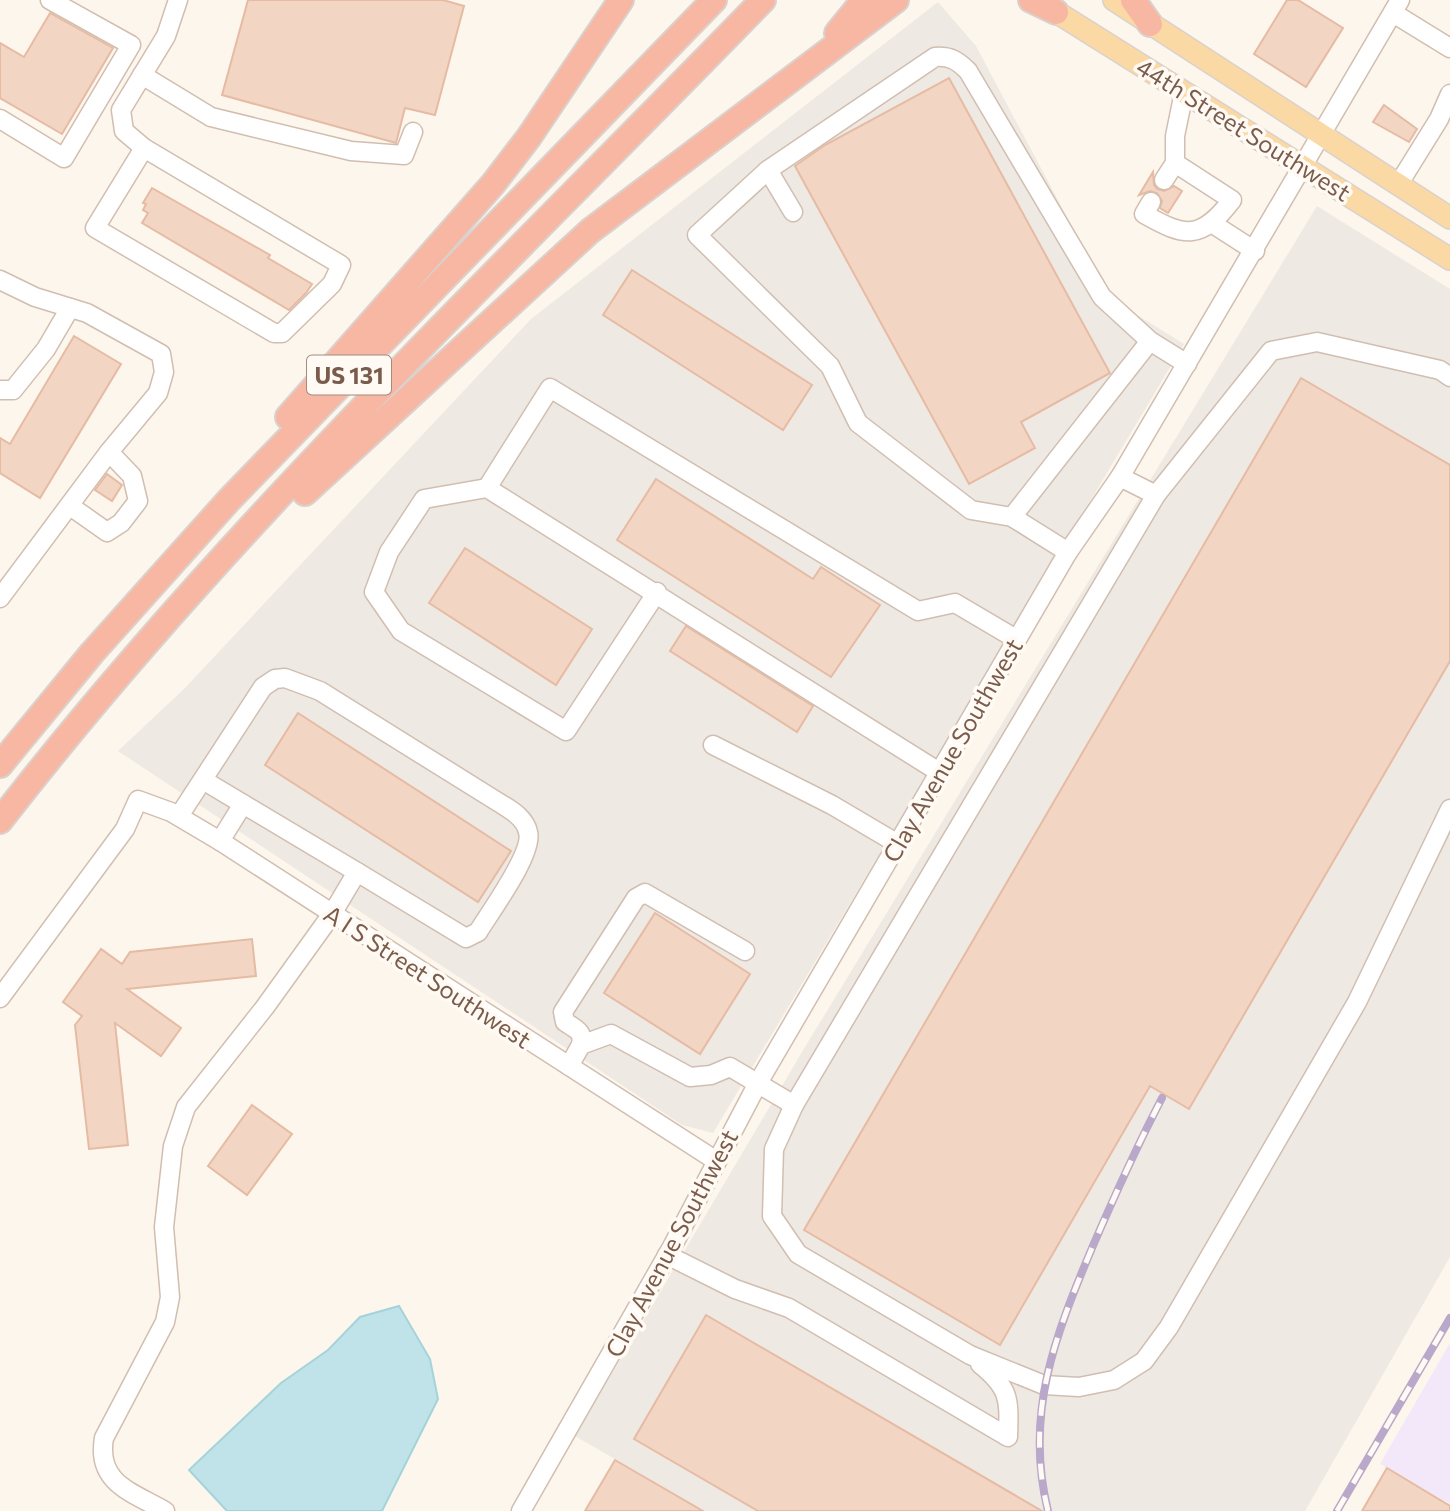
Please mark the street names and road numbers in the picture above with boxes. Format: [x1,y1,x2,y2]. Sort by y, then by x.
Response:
street label: 44th Street Southwest [1132,51,1356,207]
road number: US 131 [307,356,391,394]
street label: Clay Avenue Southwest [876,633,1028,867]
street label: A I S Street Southwest [319,898,537,1054]
street label: Clay Avenue Southwest [599,1124,743,1362]

